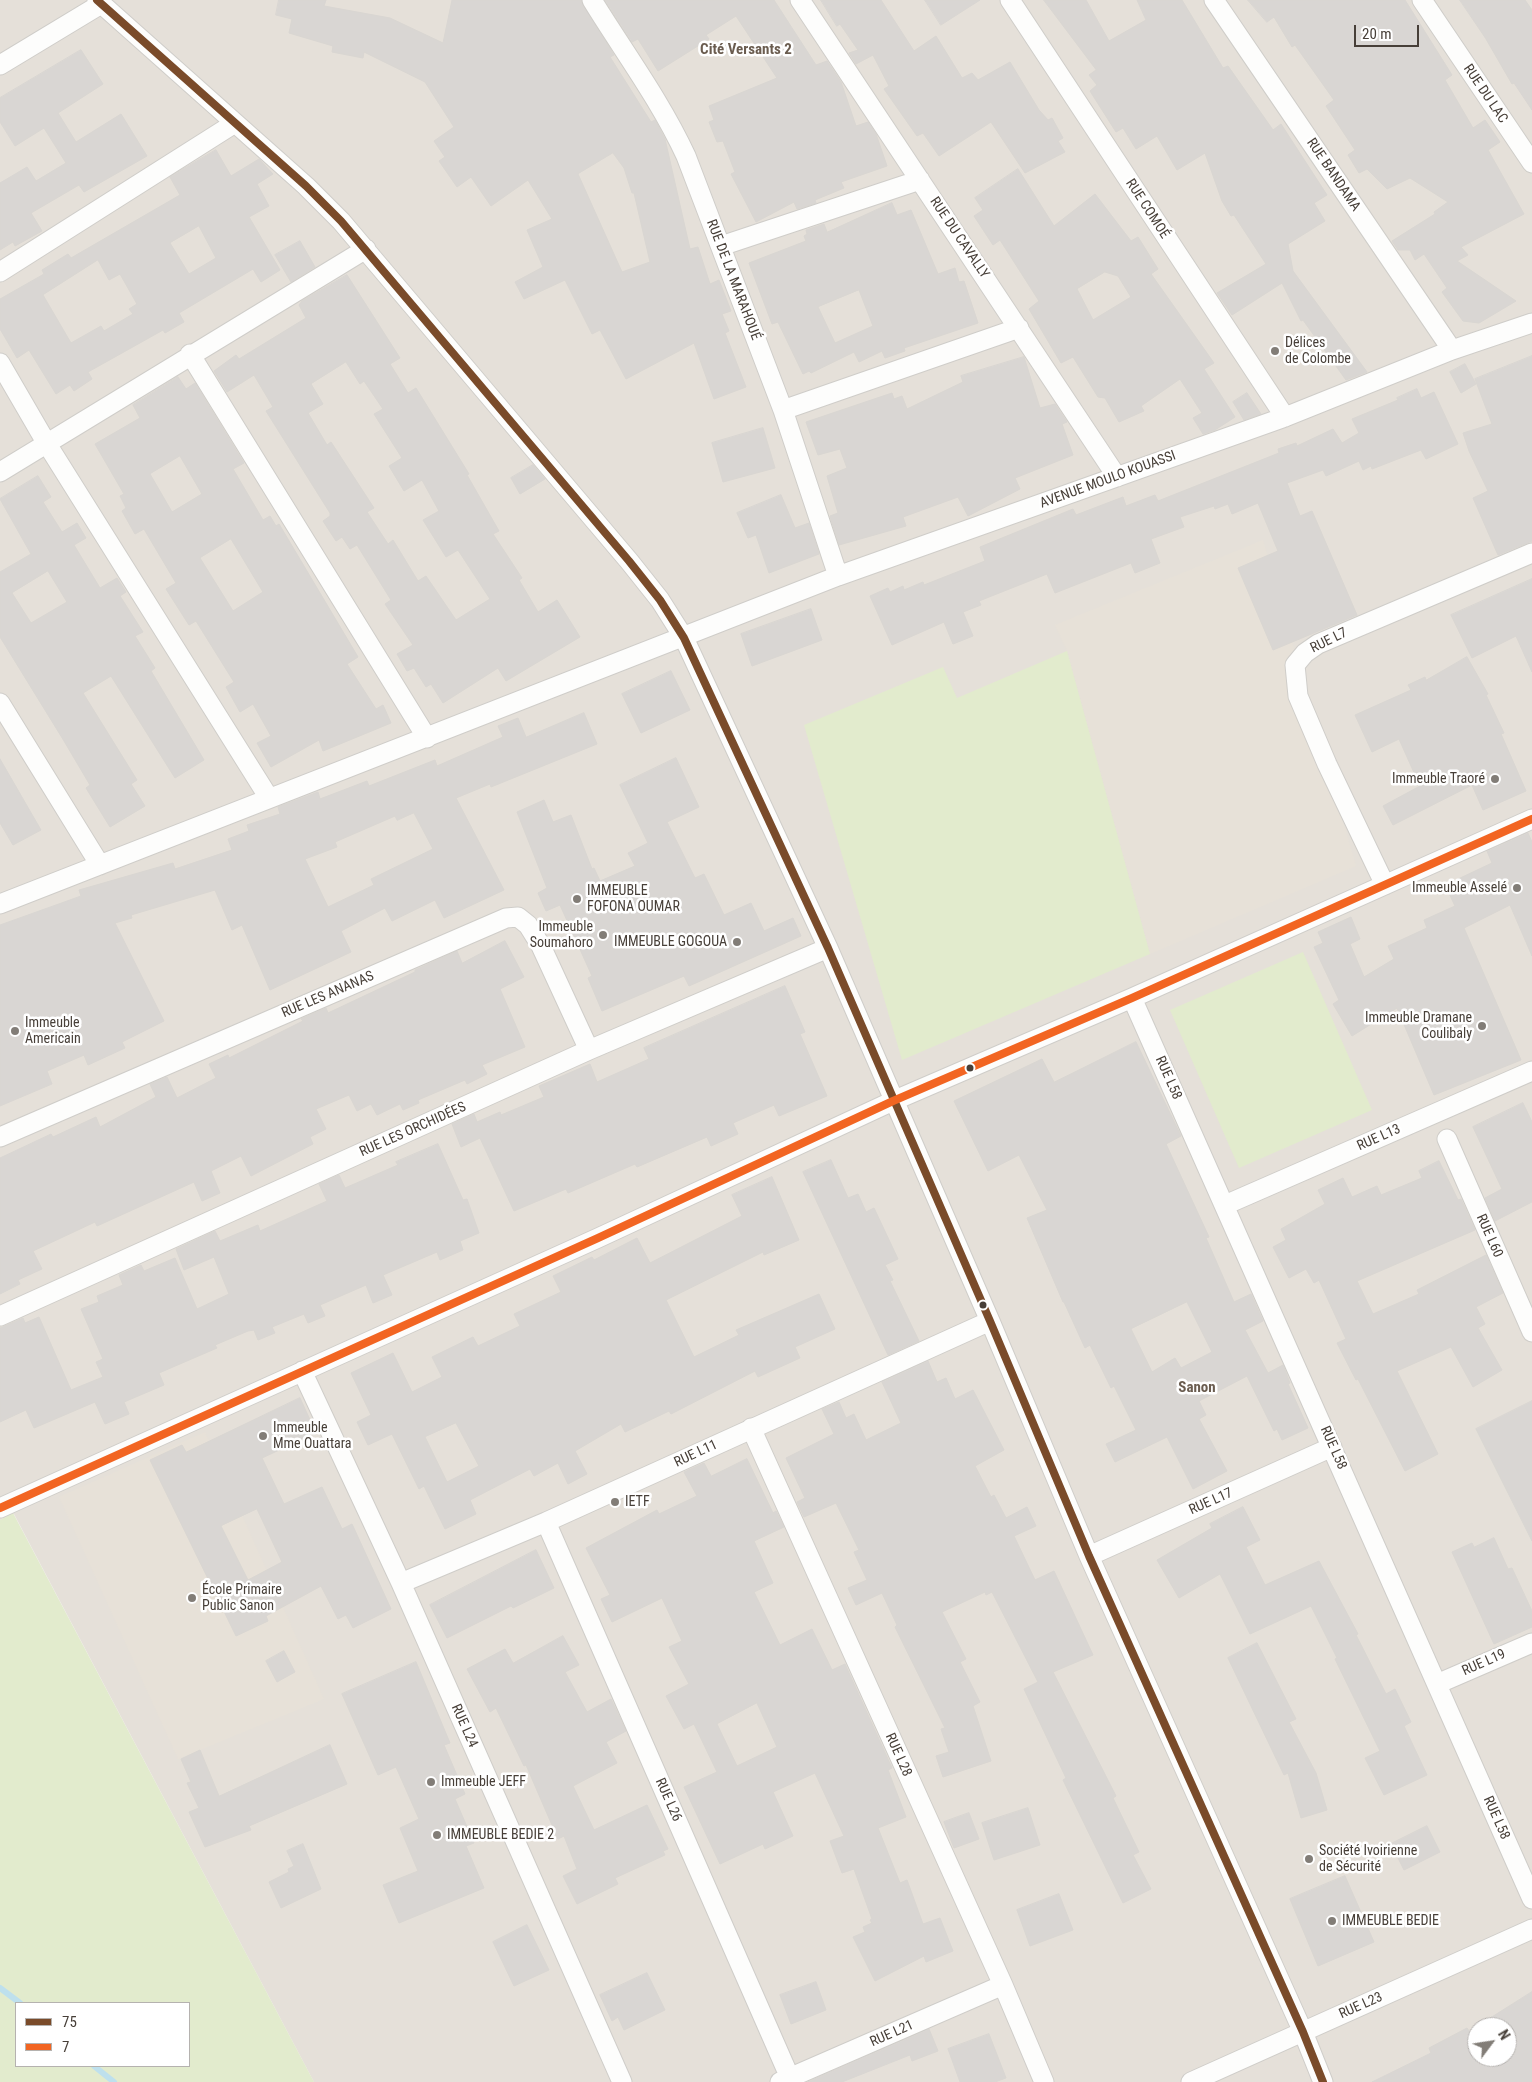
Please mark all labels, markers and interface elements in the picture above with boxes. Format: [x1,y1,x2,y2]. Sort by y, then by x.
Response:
scale bar [1357,15,1422,47]
text: 20 m [1362,25,1392,43]
district label: Cité Versants 2 [700,41,792,59]
street label: RUE DU LAC [1459,61,1511,127]
street label: RUE BANDAMA [1302,135,1364,215]
street label: RUE COMOÉ [1122,176,1172,242]
street label: RUE DU CAVALLY [926,194,992,282]
street label: RUE DE LA MARAHOUÉ [702,217,764,343]
place label: Délices de Colombe [1285,335,1351,368]
marker: Délices de Colombe [1269,345,1281,357]
street label: AVENUE MOULO KOUASSI [1038,448,1178,512]
street label: RUE L7 [1308,625,1350,657]
place label: Immeuble Traoré [1392,771,1485,787]
marker: Immeuble Traoré [1489,773,1501,785]
place label: Immeuble Asselé [1412,880,1507,896]
marker: Immeuble Asselé [1511,882,1523,894]
place label: IMMEUBLE FOFONA OUMAR [587,883,680,916]
marker: IMMEUBLE FOFONA OUMAR [571,893,583,905]
place label: Immeuble Soumahoro [530,919,593,952]
marker: Immeuble Soumahoro [597,929,609,941]
place label: IMMEUBLE GOGOUA [614,934,727,950]
marker: IMMEUBLE GOGOUA [731,936,743,948]
street label: RUE LES ANANAS [279,968,377,1022]
place label: Immeuble Dramane Coulibaly [1365,1010,1472,1042]
place label: Immeuble Americain [25,1015,81,1048]
marker: Immeuble Dramane Coulibaly [1476,1020,1488,1032]
marker: Immeuble Americain [9,1025,21,1037]
street label: RUE L58 [1151,1054,1185,1102]
unlabelled marker [965,1063,975,1073]
street label: RUE LES ORCHIDÉES [357,1099,469,1161]
street label: RUE L13 [1355,1121,1403,1155]
street label: RUE L60 [1472,1212,1506,1260]
unlabelled marker [978,1300,988,1310]
district label: Sanon [1178,1379,1216,1397]
place label: Immeuble Mme Ouattara [273,1420,351,1452]
street label: RUE L58 [1316,1424,1350,1472]
marker: Immeuble Mme Ouattara [257,1430,269,1442]
street label: RUE L11 [672,1437,720,1471]
street label: RUE L17 [1187,1485,1235,1519]
place label: IETF [625,1494,650,1510]
marker: IETF [609,1496,621,1508]
place label: École Primaire Public Sanon [202,1582,282,1614]
marker: École Primaire Public Sanon [186,1592,198,1604]
street label: RUE L19 [1460,1646,1508,1680]
street label: RUE L24 [447,1702,481,1750]
street label: RUE L28 [881,1731,915,1779]
place label: Immeuble JEFF [441,1774,526,1790]
marker: Immeuble JEFF [425,1776,437,1788]
street label: RUE L26 [651,1776,685,1824]
street label: RUE L58 [1479,1794,1513,1842]
place label: IMMEUBLE BEDIE 2 [447,1827,554,1843]
marker: IMMEUBLE BEDIE 2 [431,1829,443,1841]
place label: Société Ivoirienne de Sécurité [1319,1843,1417,1875]
marker: Société Ivoirienne de Sécurité [1303,1853,1315,1865]
place label: IMMEUBLE BEDIE [1342,1913,1439,1929]
marker: IMMEUBLE BEDIE [1326,1915,1338,1927]
street label: RUE L23 [1337,1989,1385,2023]
legend [15,2002,190,2067]
text: 75 [62,2013,77,2031]
street label: RUE L21 [868,2017,916,2051]
north arrow [1467,2017,1517,2067]
text: N [1495,2027,1513,2043]
text: 7 [62,2038,69,2056]

